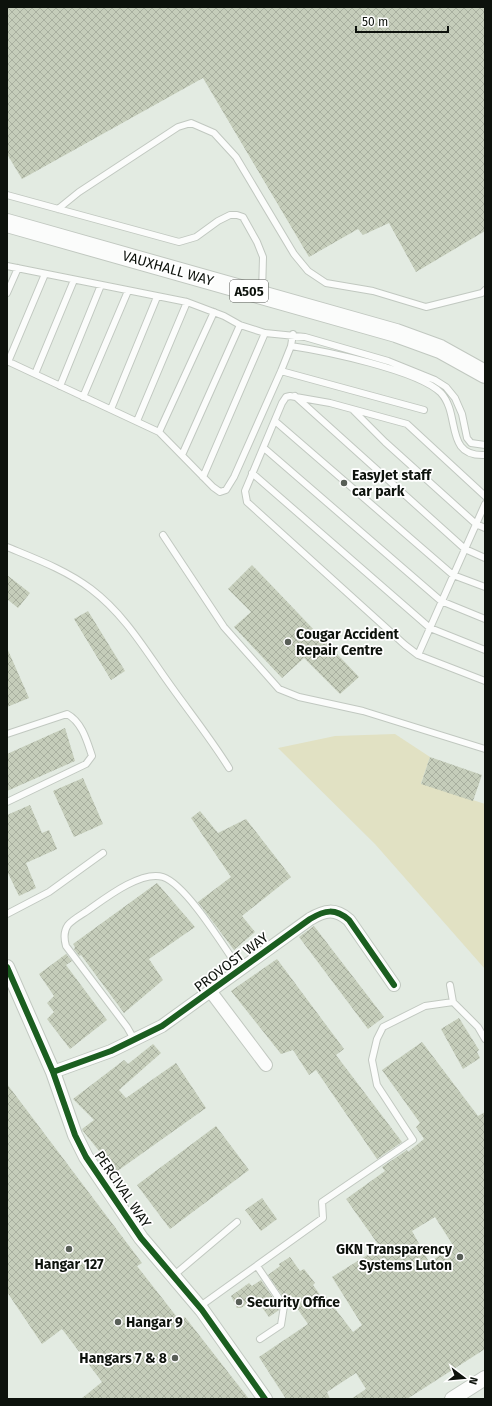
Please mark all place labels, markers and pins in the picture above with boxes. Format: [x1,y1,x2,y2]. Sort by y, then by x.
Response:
place label: EasyJet staff car park [352,467,433,500]
marker: EasyJet staff car park [339,478,349,488]
place label: Cougar Accident Repair Centre [296,626,399,659]
marker: Cougar Accident Repair Centre [283,637,293,647]
place label: GKN Transparency Systems Luton [336,1241,453,1274]
marker: Hangar 127 [64,1244,74,1254]
marker: GKN Transparency Systems Luton [455,1252,465,1262]
place label: Hangar 127 [34,1256,104,1273]
place label: Security Office [247,1294,340,1311]
marker: Security Office [234,1297,244,1307]
place label: Hangar 9 [126,1314,183,1331]
marker: Hangar 9 [113,1317,123,1327]
place label: Hangars 7 & 8 [79,1350,167,1367]
marker: Hangars 7 & 8 [170,1353,180,1363]

